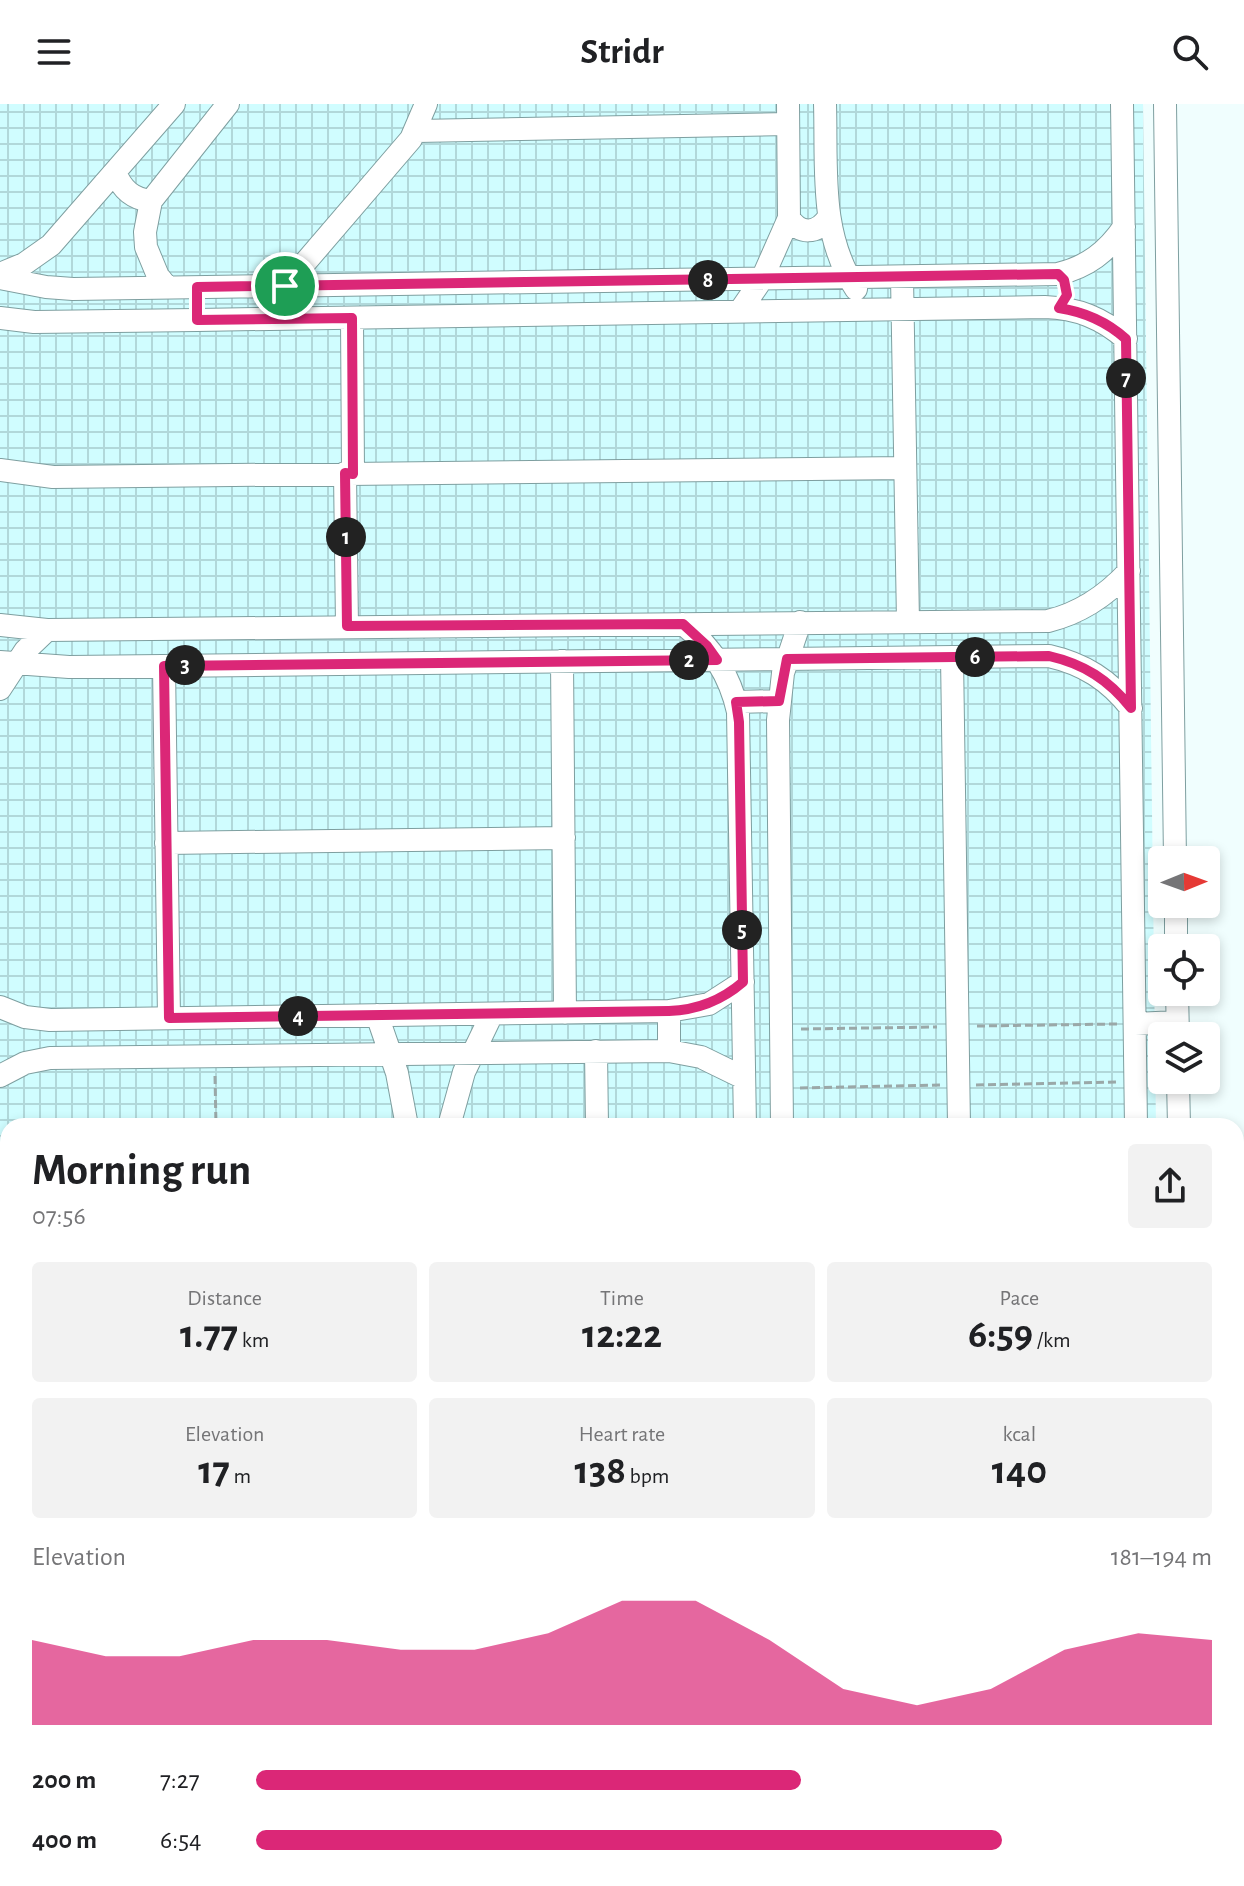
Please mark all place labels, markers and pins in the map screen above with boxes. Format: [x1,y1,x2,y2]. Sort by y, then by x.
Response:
pin [251,252,319,320]
pin: 8 [688,260,728,300]
pin: 7 [1106,358,1146,398]
pin: 1 [326,517,366,557]
pin: 6 [955,637,995,677]
pin: 2 [669,640,709,680]
pin: 3 [165,645,205,685]
pin: 5 [722,910,762,950]
pin: 4 [278,996,318,1036]

